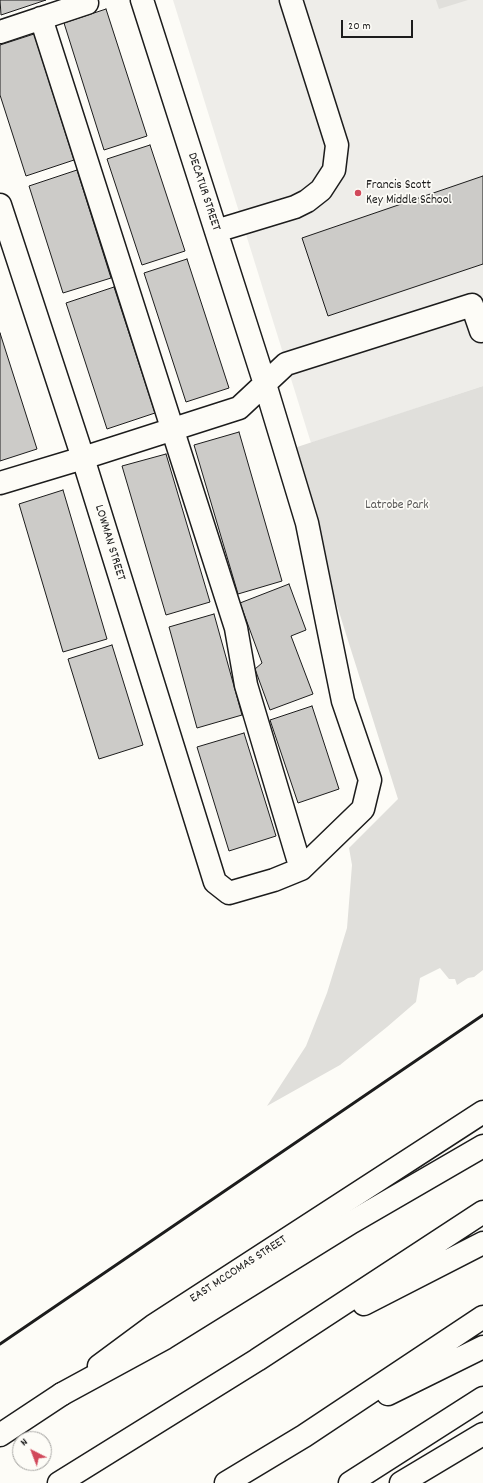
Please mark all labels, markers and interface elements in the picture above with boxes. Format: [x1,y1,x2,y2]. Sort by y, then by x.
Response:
scale bar [343,12,415,38]
text: 20 m [348,18,371,35]
street label: DECATUR STREET [183,151,223,233]
place label: Francis Scott Key Middle School [366,178,452,209]
marker: Francis Scott Key Middle School [353,188,363,198]
park label: Latrobe Park [365,498,429,514]
street label: LOWMAN STREET [90,503,128,583]
street label: EAST MCCOMAS STREET [188,1233,290,1307]
north arrow [12,1431,52,1471]
text: N [17,1435,32,1451]

